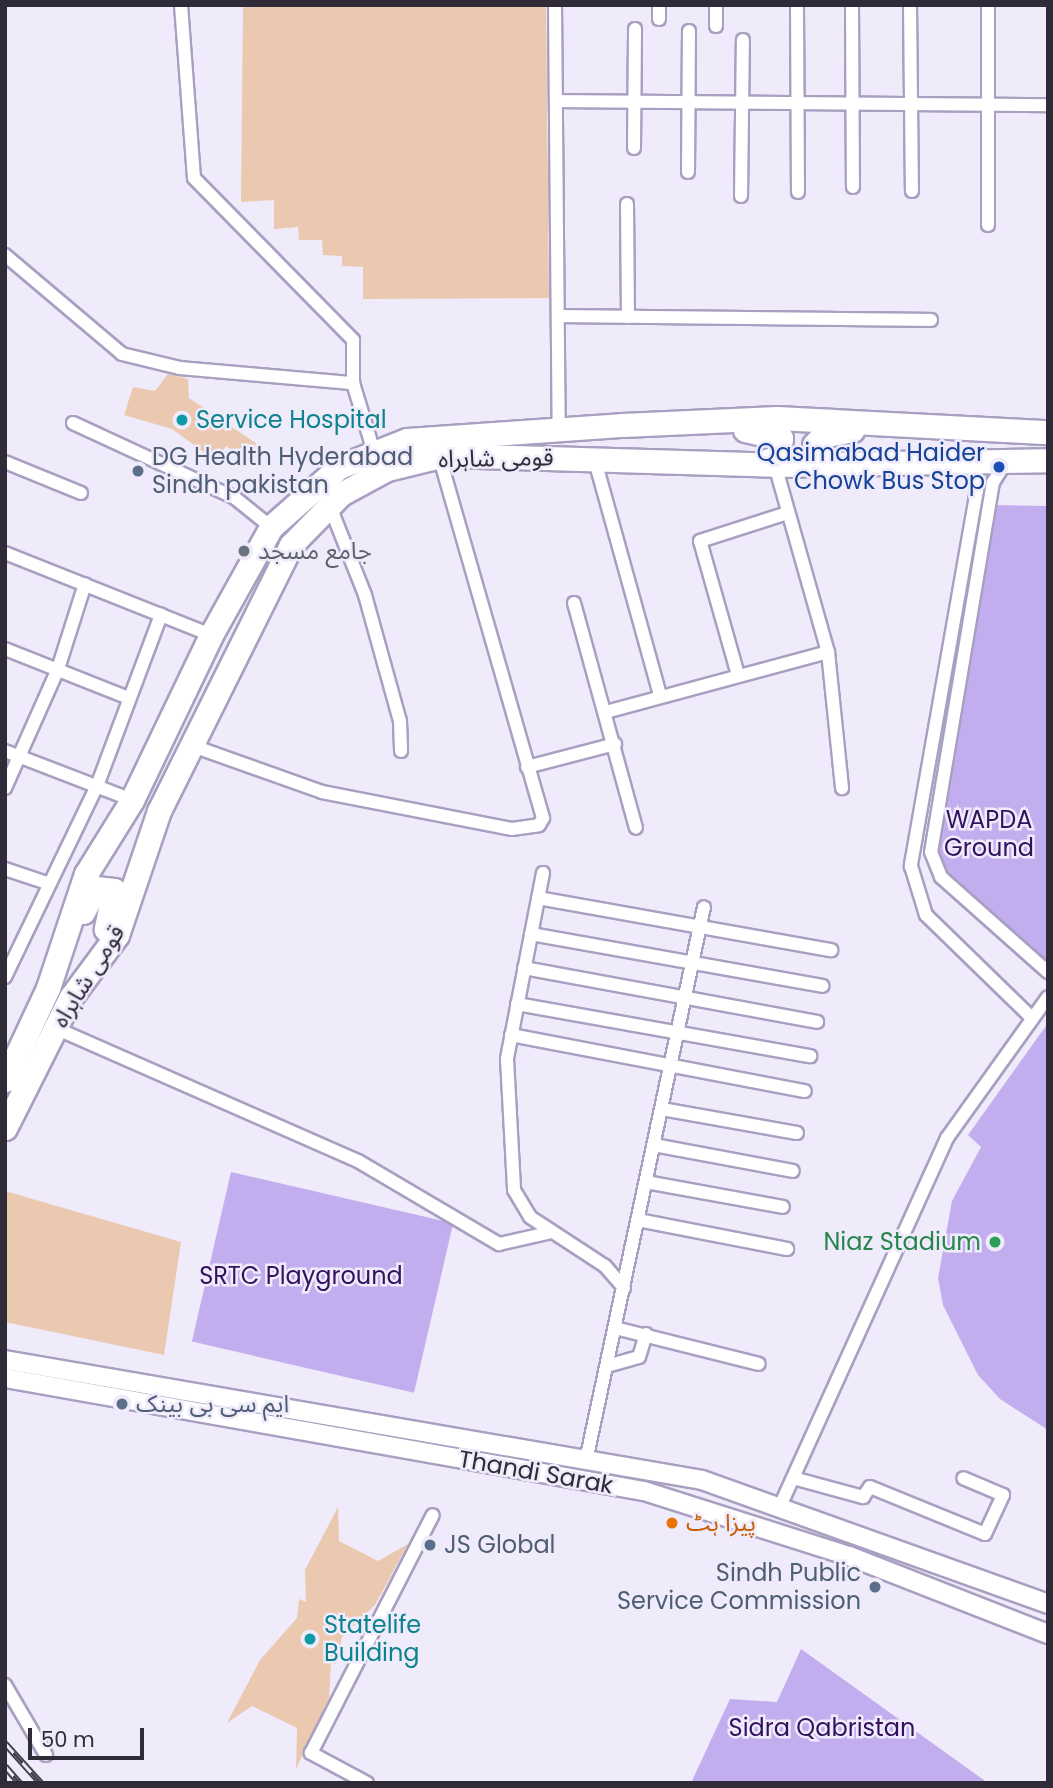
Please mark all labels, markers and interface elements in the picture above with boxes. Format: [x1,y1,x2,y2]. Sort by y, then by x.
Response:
place label: Service Hospital [196,406,387,434]
marker: Service Hospital [174,412,190,428]
place label: Qasimabad Haider Chowk Bus Stop [757,439,985,495]
place label: DG Health Hyderabad Sindh pakistan [152,443,413,499]
street label: قومی شاہراہ [438,443,554,473]
marker: Qasimabad Haider Chowk Bus Stop [991,459,1007,475]
marker: DG Health Hyderabad Sindh pakistan [130,463,146,479]
place label: جامع مسجد [258,537,372,565]
marker: جامع مسجد [236,543,252,559]
park label: WAPDA Ground [944,806,1034,862]
street label: قومی شاہراہ [45,919,131,1033]
place label: Niaz Stadium [823,1228,981,1256]
marker: Niaz Stadium [987,1234,1003,1250]
park label: SRTC Playground [199,1262,403,1290]
place label: ایم سی بی بینک [136,1390,289,1418]
marker: ایم سی بی بینک [114,1396,130,1412]
street label: Thandi Sarak [457,1444,615,1500]
place label: پیزا ہٹ [686,1509,756,1537]
marker: پیزا ہٹ [664,1515,680,1531]
place label: JS Global [444,1531,556,1559]
marker: JS Global [422,1537,438,1553]
place label: Sindh Public Service Commission [617,1559,861,1615]
marker: Sindh Public Service Commission [867,1579,883,1595]
place label: Statelife Building [324,1611,421,1667]
marker: Statelife Building [302,1631,318,1647]
scale bar [32,1714,147,1758]
park label: Sidra Qabristan [729,1714,915,1742]
text: 50 m [41,1725,95,1754]

